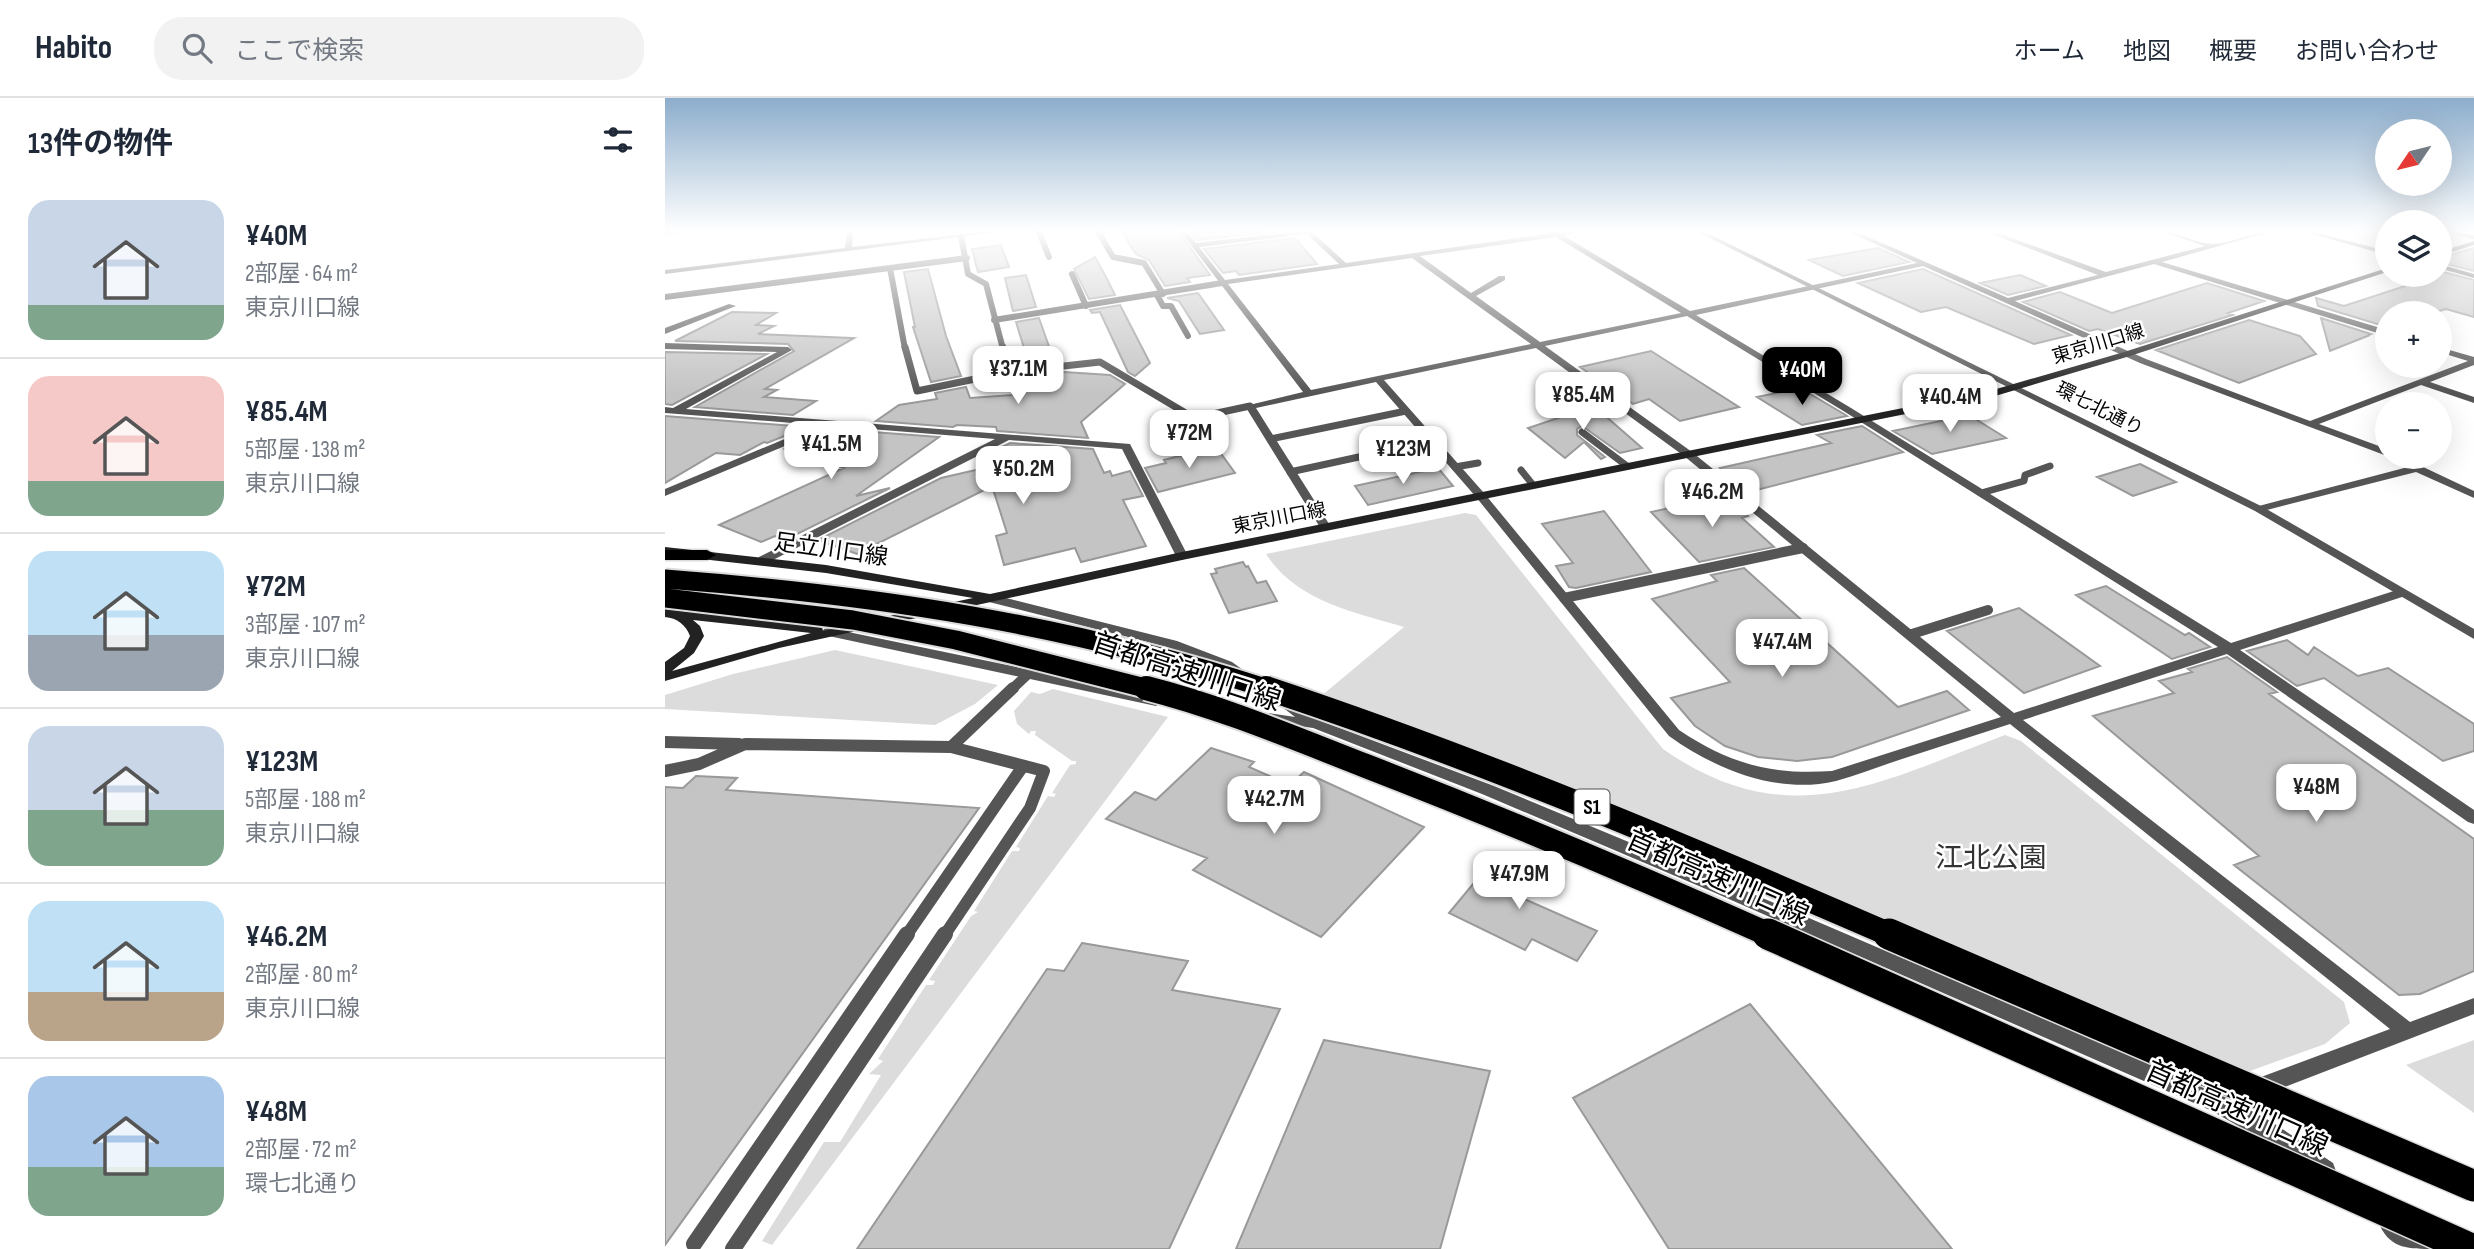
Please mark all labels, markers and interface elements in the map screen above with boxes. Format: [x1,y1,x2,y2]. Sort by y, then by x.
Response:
search box [154,17,644,80]
text: Habito [35,28,112,68]
icon: search [178,29,216,67]
text: ここで検索 [234,36,364,67]
text: ホーム [2014,37,2085,66]
text: 地図 [2123,37,2171,66]
text: 概要 [2209,37,2257,66]
text: お問い合わせ [2295,37,2439,66]
north arrow [2375,119,2452,196]
map controls [2375,119,2452,469]
icon: filters [599,121,637,159]
text: 13件の物件 [28,126,173,162]
button: layers [2375,210,2452,287]
text: ¥40M [245,218,307,254]
icon: home [84,228,168,312]
text: 2部屋 · 64 m² [245,260,358,288]
text: 東京川口線 [245,294,360,322]
button: + [2375,301,2452,378]
street label: 東京川口線 [2050,320,2147,369]
pin: ¥37.1M [961,346,1075,406]
pin: ¥40M [1761,348,1843,407]
text: ¥37.1M [989,355,1047,383]
text: ¥40M [1778,356,1826,384]
pin: ¥85.4M [1526,372,1640,432]
pin: ¥40.4M [1893,374,2007,434]
street label: 環七北通り [2052,378,2147,441]
text: ¥85.4M [1551,381,1615,409]
text: ¥40.4M [1918,383,1982,411]
button: − [2375,392,2452,469]
text: ¥85.4M [245,394,328,430]
icon: home [84,404,168,488]
pin: ¥72M [1148,410,1230,470]
text: ¥72M [1166,419,1212,447]
pin: ¥41.5M [774,422,888,481]
pin: ¥123M [1354,426,1452,486]
text: ¥41.5M [800,430,862,458]
text: ¥123M [1375,435,1431,463]
text: 5部屋 · 138 m² [245,436,365,464]
pin: ¥50.2M [966,446,1080,506]
text: ¥50.2M [992,455,1054,483]
text: 東京川口線 [245,470,360,498]
pin: ¥46.2M [1655,470,1769,529]
text: ¥46.2M [1681,478,1743,506]
street label: 東京川口線 [1230,498,1328,539]
street label: 足立川口線 [772,528,890,572]
text: ¥72M [245,569,306,605]
icon: home [84,579,168,663]
text: 3部屋 · 107 m² [245,611,366,639]
pin: ¥47.4M [1725,620,1839,679]
street label: 首都高速川口線 [1088,626,1285,718]
text: ¥47.4M [1752,628,1812,656]
text: 東京川口線 [245,645,360,673]
text: ¥123M [245,744,318,780]
icon: home [84,754,168,838]
pin: ¥48M [2275,764,2357,824]
text: ¥48M [2292,773,2340,801]
pin: ¥42.7M [1217,776,1331,836]
text: ¥42.7M [1243,785,1305,813]
text: 5部屋 · 188 m² [245,786,366,814]
road number: S1 [1574,790,1609,824]
text: 東京川口線 [245,820,360,848]
street label: 首都高速川口線 [1621,823,1814,933]
park label: 江北公園 [1935,842,2047,875]
pin: ¥47.9M [1462,852,1576,911]
text: ¥47.9M [1489,860,1549,888]
text: ¥46.2M [245,919,327,955]
icon: home [84,929,168,1013]
text: 2部屋 · 80 m² [245,961,358,989]
text: 東京川口線 [245,995,360,1023]
street label: 首都高速川口線 [2140,1054,2333,1164]
text: ¥48M [245,1094,307,1130]
icon: home [84,1104,168,1188]
text: 2部屋 · 72 m² [245,1136,357,1164]
text: 環七北通り [245,1170,360,1198]

